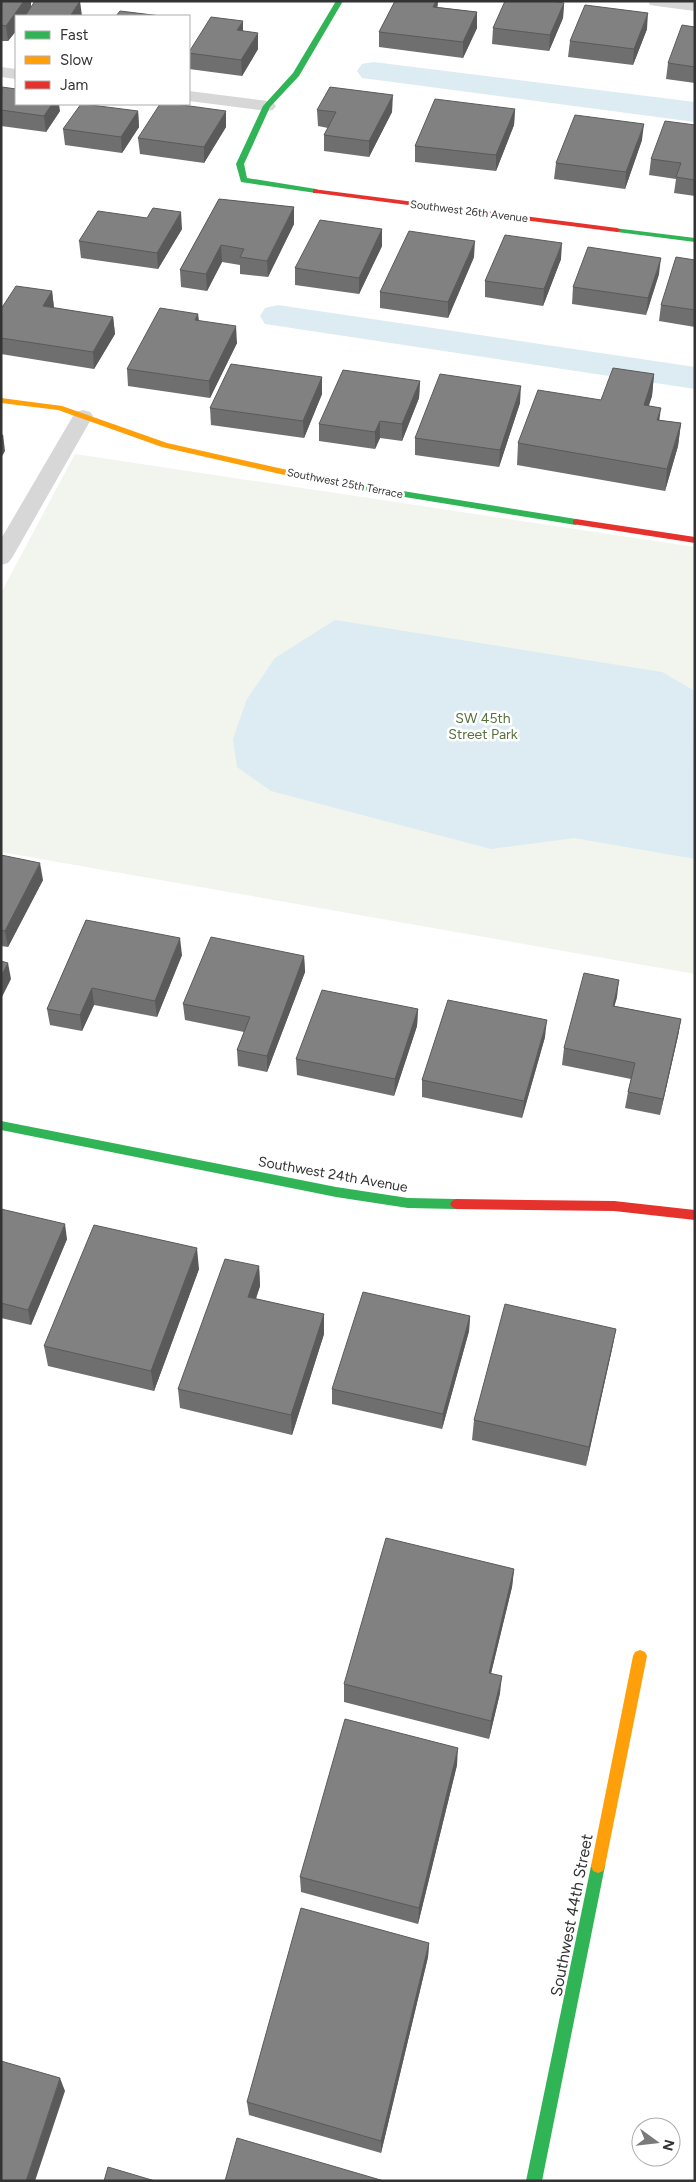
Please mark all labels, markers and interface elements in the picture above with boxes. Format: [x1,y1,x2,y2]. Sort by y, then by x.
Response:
legend [15,15,190,105]
text: Fast [60,26,89,44]
text: Slow [60,51,93,69]
text: Jam [60,76,88,94]
street label: Southwest 26th Avenue [409,198,529,225]
street label: Southwest 25th Terrace [286,466,404,501]
park label: SW 45th Street Park [448,710,518,743]
street label: Southwest 24th Avenue [257,1153,409,1196]
street label: Southwest 44th Street [546,1832,597,1998]
north arrow [631,2117,681,2167]
text: N [658,2138,678,2153]

